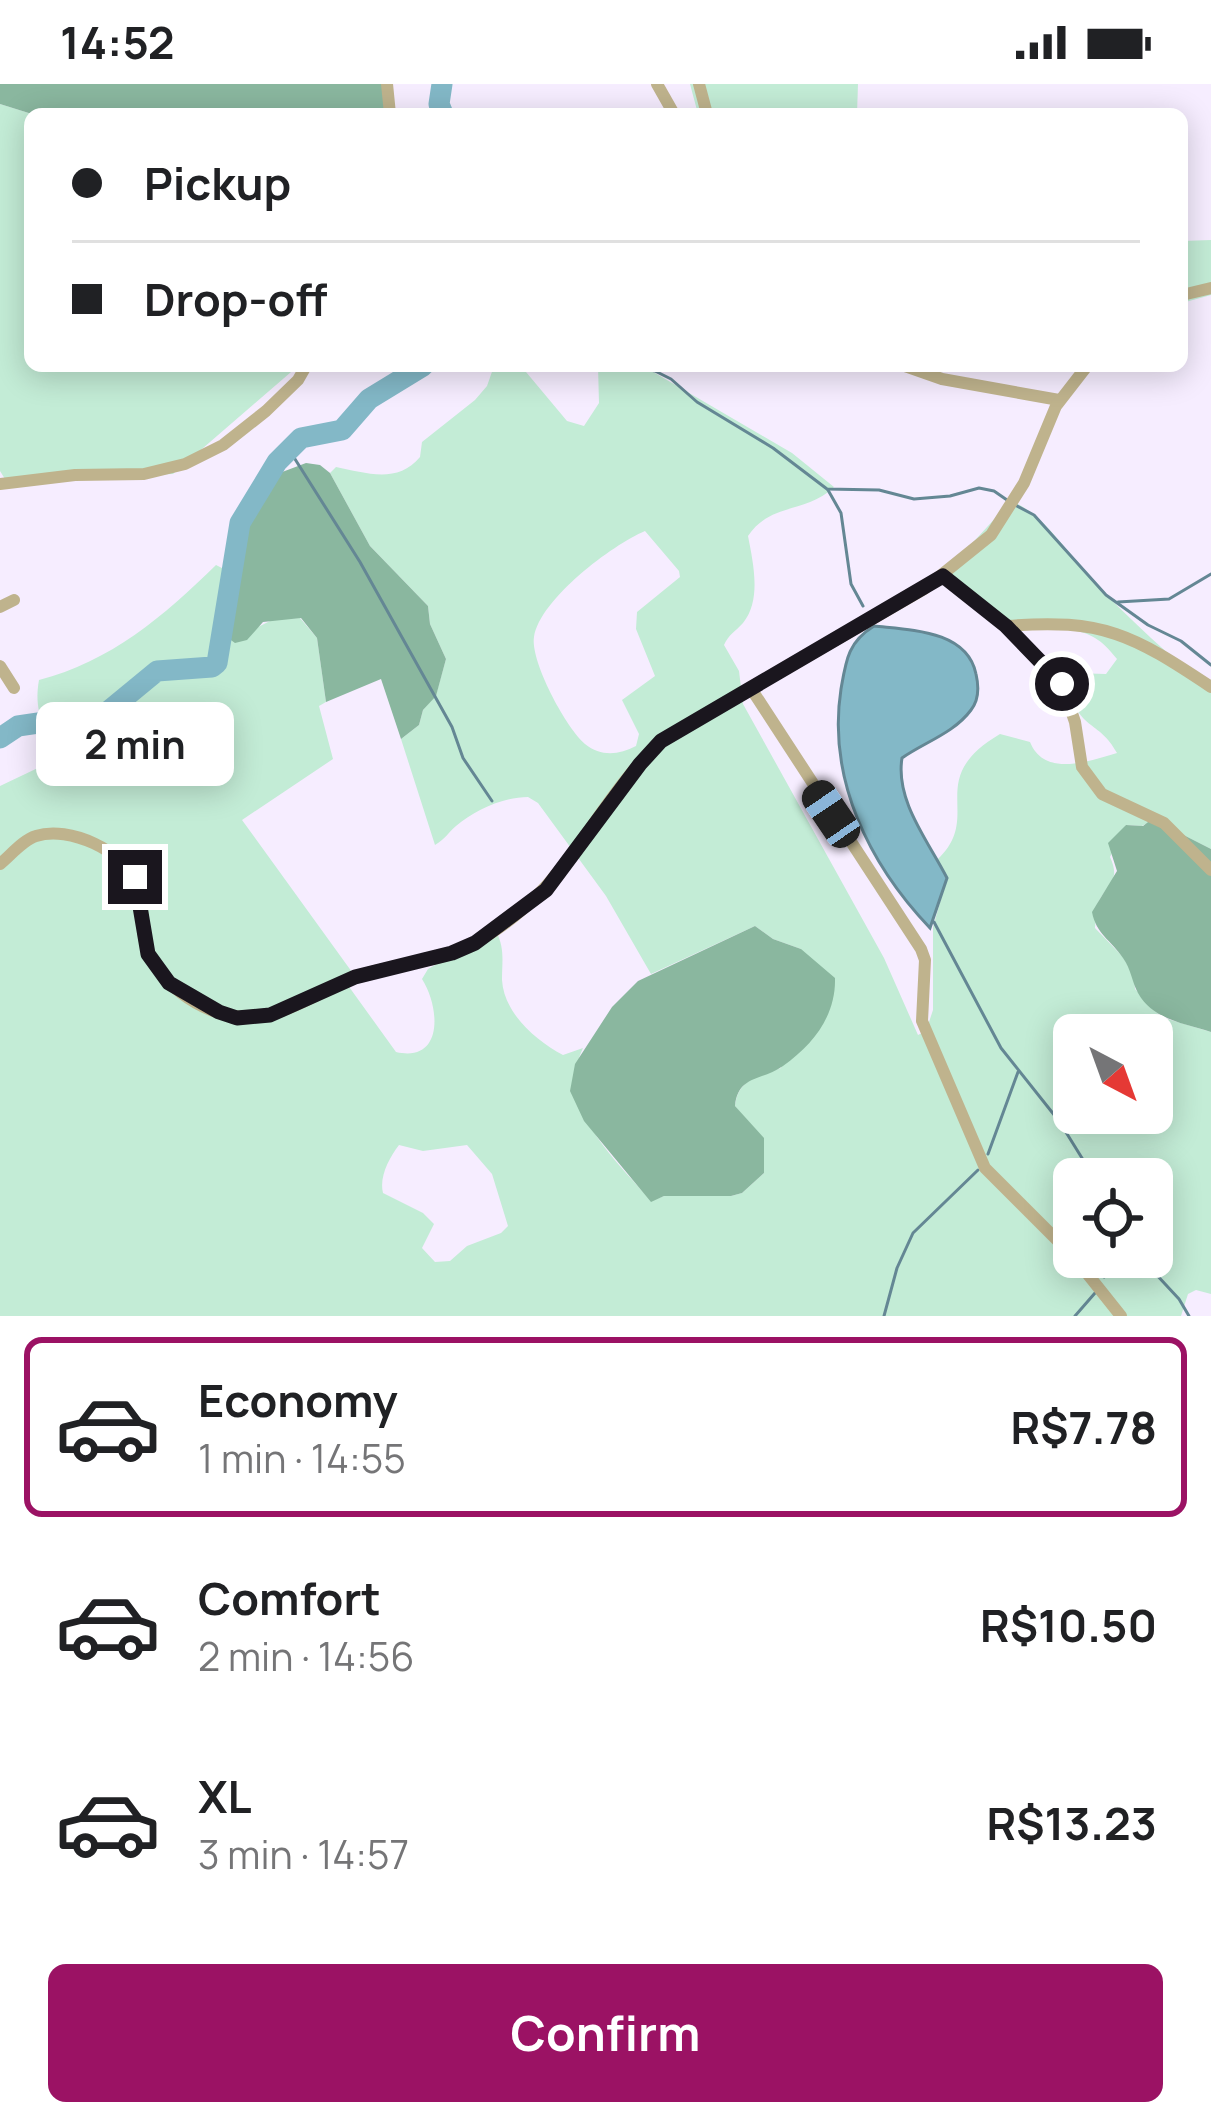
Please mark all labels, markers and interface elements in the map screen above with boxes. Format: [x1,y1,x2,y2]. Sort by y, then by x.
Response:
text: 14:52 [60,11,175,73]
text: Pickup [144,152,291,214]
text: Drop-off [144,268,327,330]
route start [1035,657,1089,711]
callout: 2 min [36,703,234,787]
text: 2 min [84,717,186,771]
car [796,774,866,854]
route end [108,850,162,904]
north arrow [1053,1014,1173,1134]
map controls [1053,1014,1173,1278]
button: locate [1053,1158,1173,1278]
text: Economy [198,1369,398,1431]
icon: car [54,1373,162,1481]
text: R$7.78 [1011,1396,1157,1458]
text: 1 min · 14:55 [198,1431,406,1485]
text: Comfort [198,1567,381,1629]
icon: car [54,1571,162,1679]
text: R$10.50 [980,1594,1157,1656]
text: 2 min · 14:56 [198,1629,414,1683]
text: XL [198,1765,252,1827]
icon: car [54,1769,162,1877]
text: R$13.23 [987,1792,1157,1854]
text: 3 min · 14:57 [198,1827,409,1881]
button: Confirm [48,1964,1163,2102]

